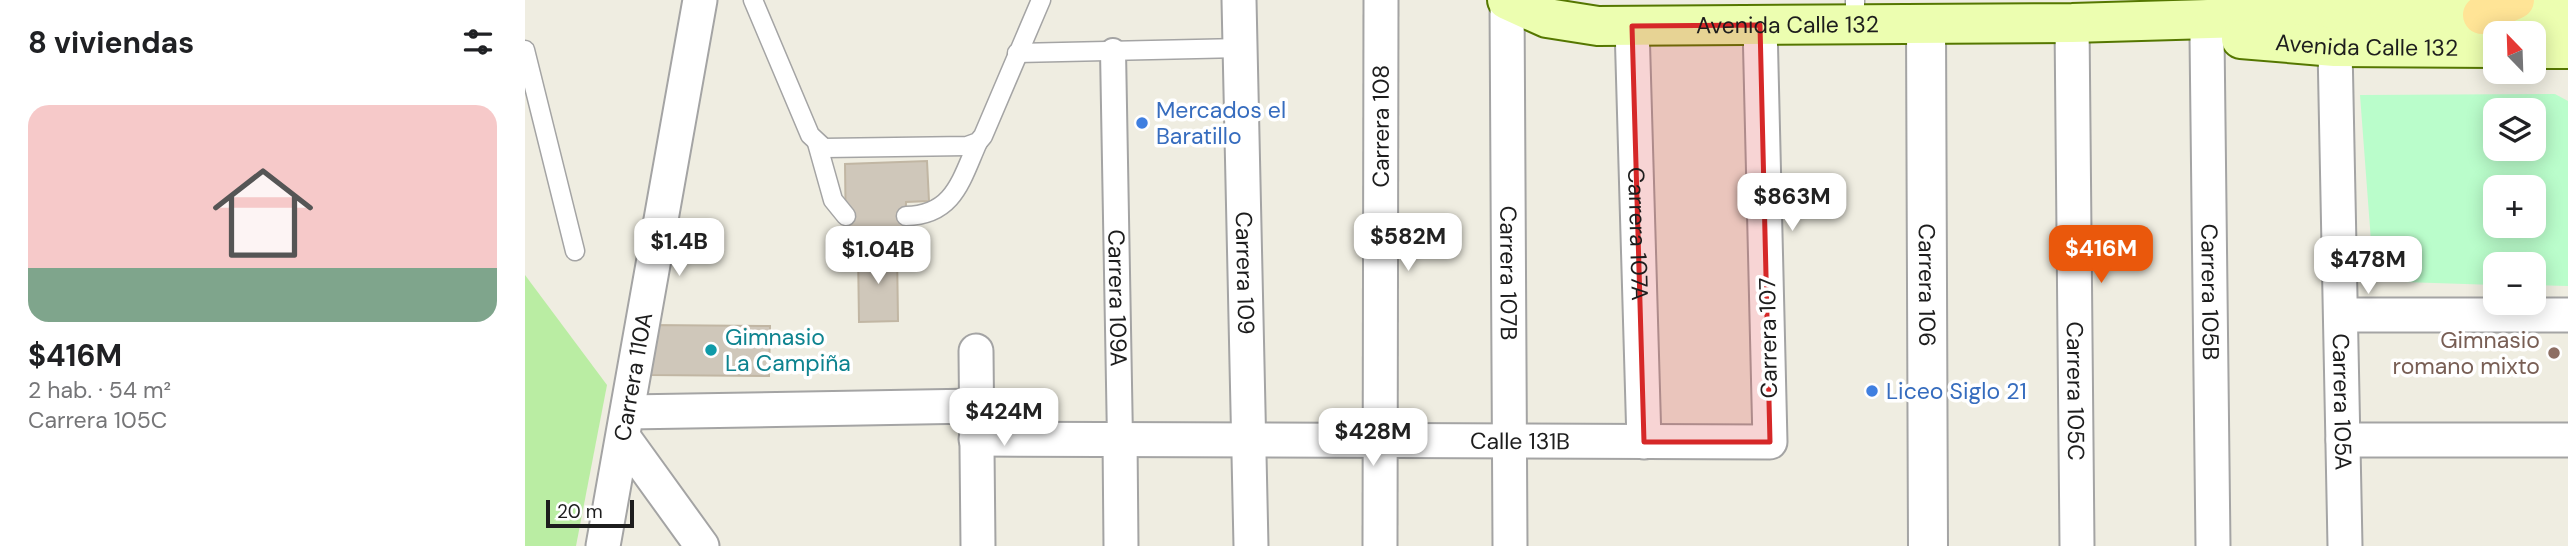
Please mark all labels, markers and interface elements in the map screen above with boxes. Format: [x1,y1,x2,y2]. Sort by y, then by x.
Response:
street label: Avenida Calle 132 [1696,9,1879,40]
north arrow [2483,21,2546,84]
map controls [2483,21,2546,315]
text: 8 viviendas [28,23,194,62]
icon: filters [459,23,497,61]
street label: Avenida Calle 132 [2274,27,2458,63]
street label: Carrera 108 [1366,65,1396,187]
place label: Mercados el Baratillo [1156,95,1286,151]
button: layers [2483,98,2546,161]
marker: Mercados el Baratillo [1134,115,1150,131]
icon: home [200,150,326,276]
street label: Carrera 107A [1621,167,1655,301]
pin: $863M [1743,174,1841,233]
button: + [2483,175,2546,238]
text: $863M [1753,181,1831,211]
street label: Carrera 107B [1493,206,1524,340]
street label: Carrera 109 [1229,211,1261,335]
pin: $582M [1359,214,1457,273]
pin: $1.4B [630,218,728,278]
text: $582M [1370,221,1446,251]
street label: Carrera 106 [1912,223,1942,347]
street label: Carrera 105B [2194,223,2226,360]
text: $1.4B [650,226,708,256]
pin: $1.04B [821,226,935,286]
pin: $416M [2052,226,2150,285]
street label: Carrera 109A [1101,229,1134,367]
text: $416M [2065,233,2137,263]
text: $1.04B [842,234,914,264]
pin: $478M [2319,236,2417,296]
text: $478M [2330,244,2406,274]
button: − [2483,252,2546,315]
street label: Carrera 107 [1752,277,1784,399]
street label: Carrera 110A [607,310,659,443]
street label: Carrera 105C [2060,321,2091,461]
place label: Gimnasio La Campiña [725,322,851,378]
place label: Gimnasio romano mixto [2393,325,2540,381]
street label: Carrera 105A [2326,333,2358,471]
text: $416M [28,336,122,375]
marker: Gimnasio La Campiña [703,342,719,358]
marker: Gimnasio romano mixto [2546,345,2562,361]
text: 2 hab. · 54 m² [28,375,171,405]
place label: Liceo Siglo 21 [1886,376,2027,406]
marker: Liceo Siglo 21 [1864,383,1880,399]
pin: $424M [955,388,1053,448]
text: $424M [965,396,1043,426]
text: Carrera 105C [28,405,167,435]
pin: $428M [1324,408,1422,468]
text: $428M [1335,416,1411,446]
street label: Calle 131B [1470,426,1570,456]
scale bar [546,497,633,529]
text: 20 m [557,499,603,524]

